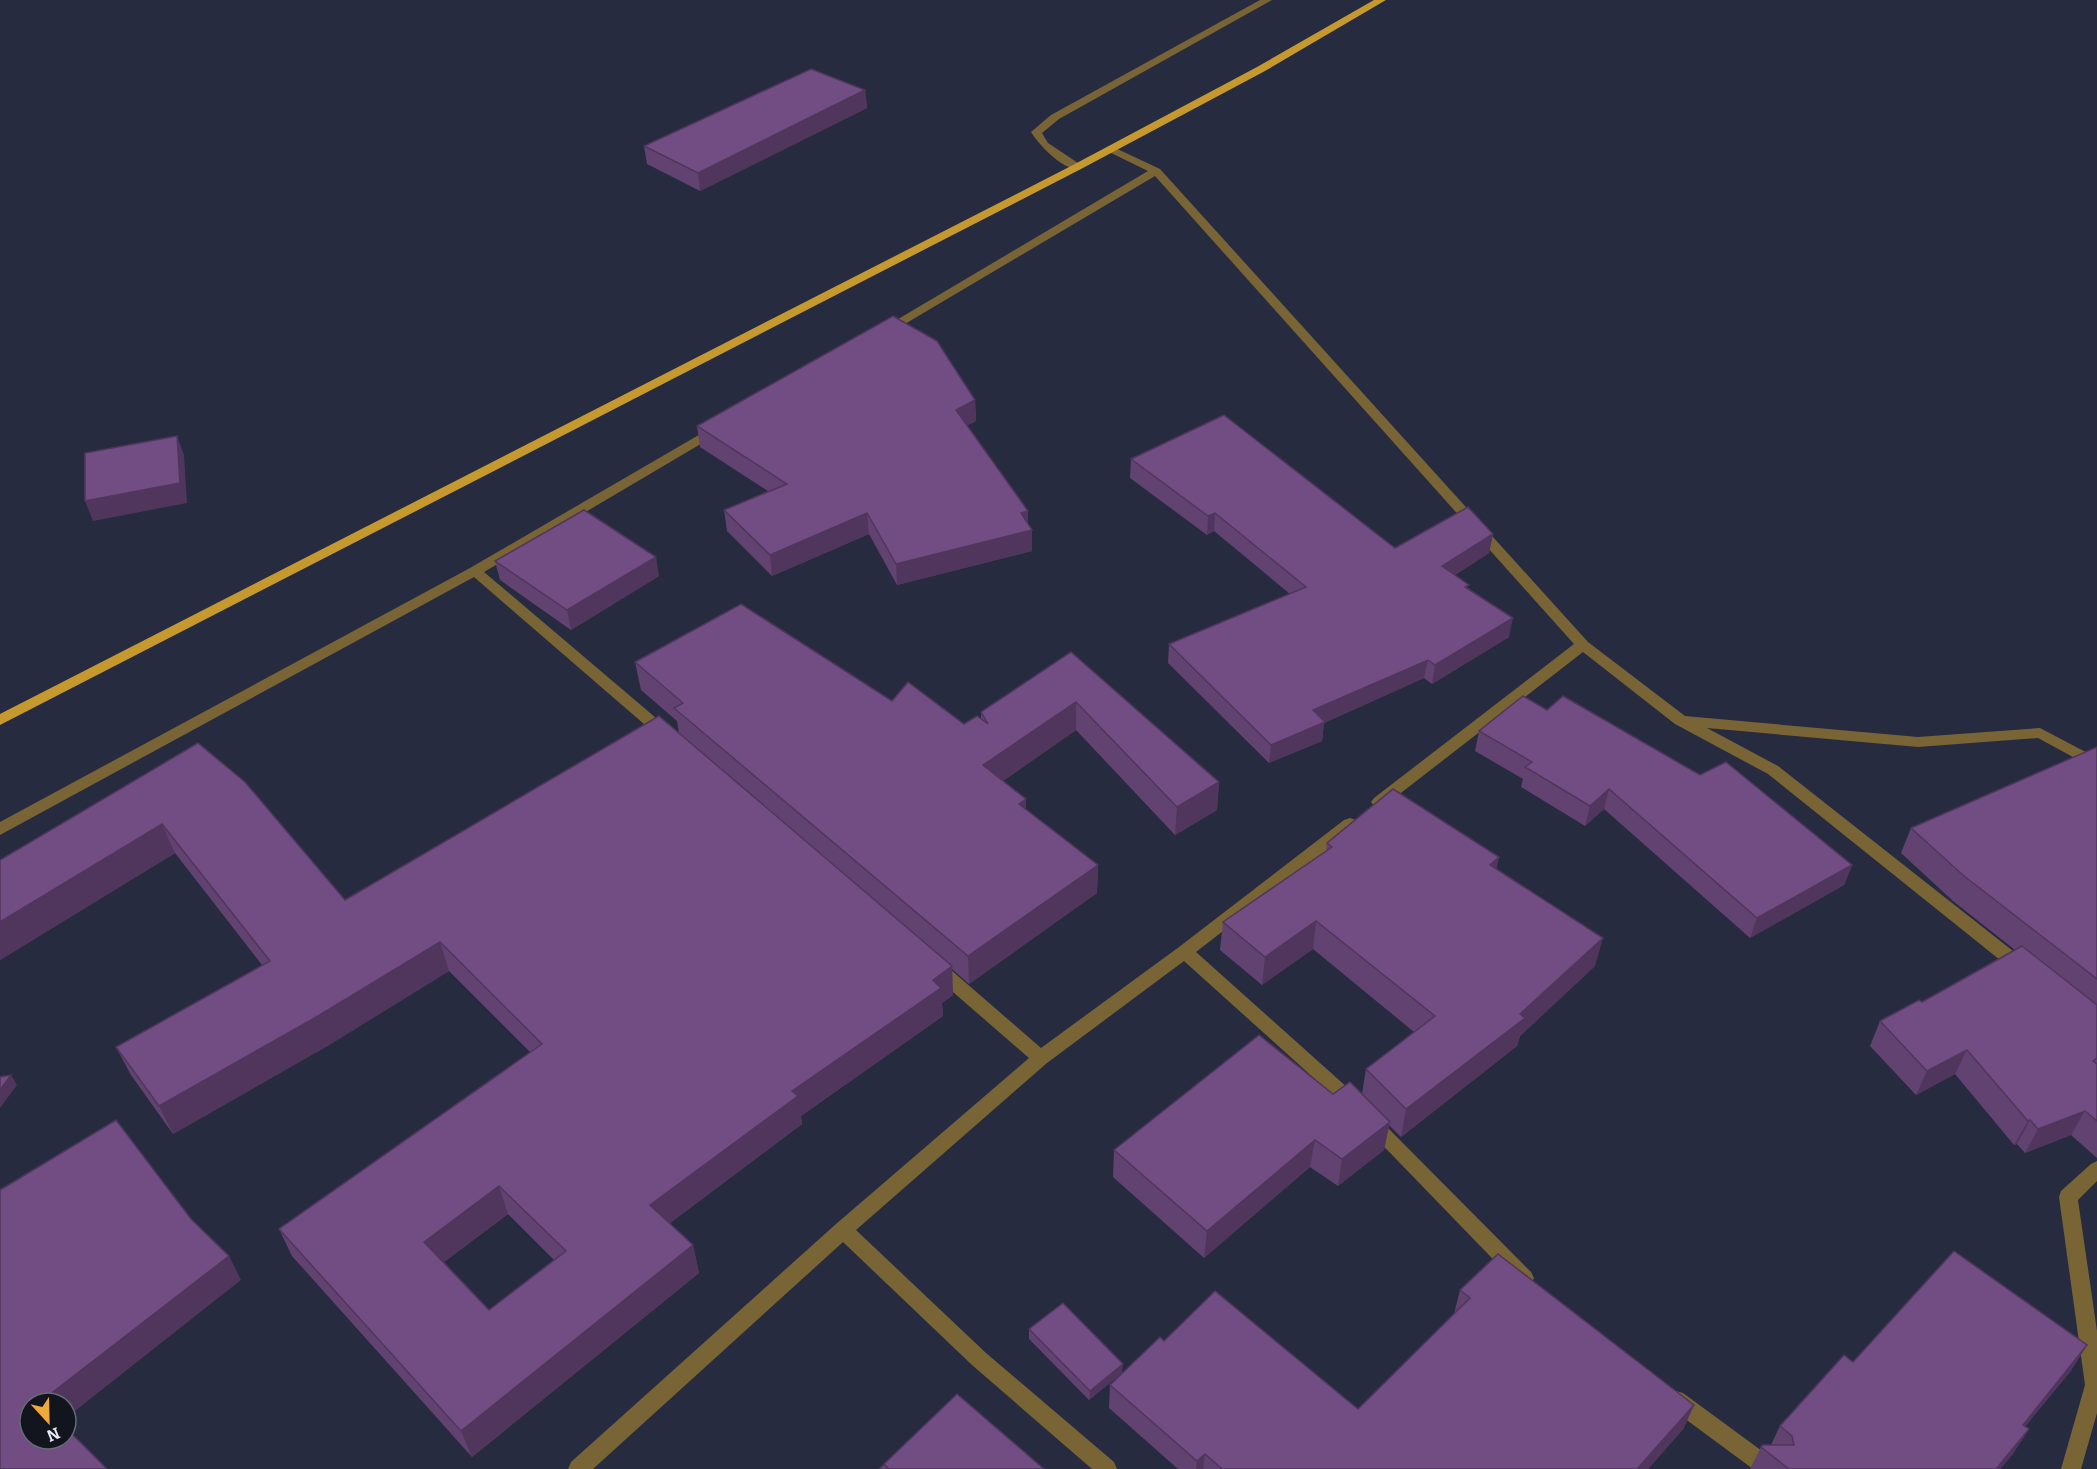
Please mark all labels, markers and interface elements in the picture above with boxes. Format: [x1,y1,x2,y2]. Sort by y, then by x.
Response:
north arrow [18,1391,78,1451]
text: N [44,1423,63,1446]

